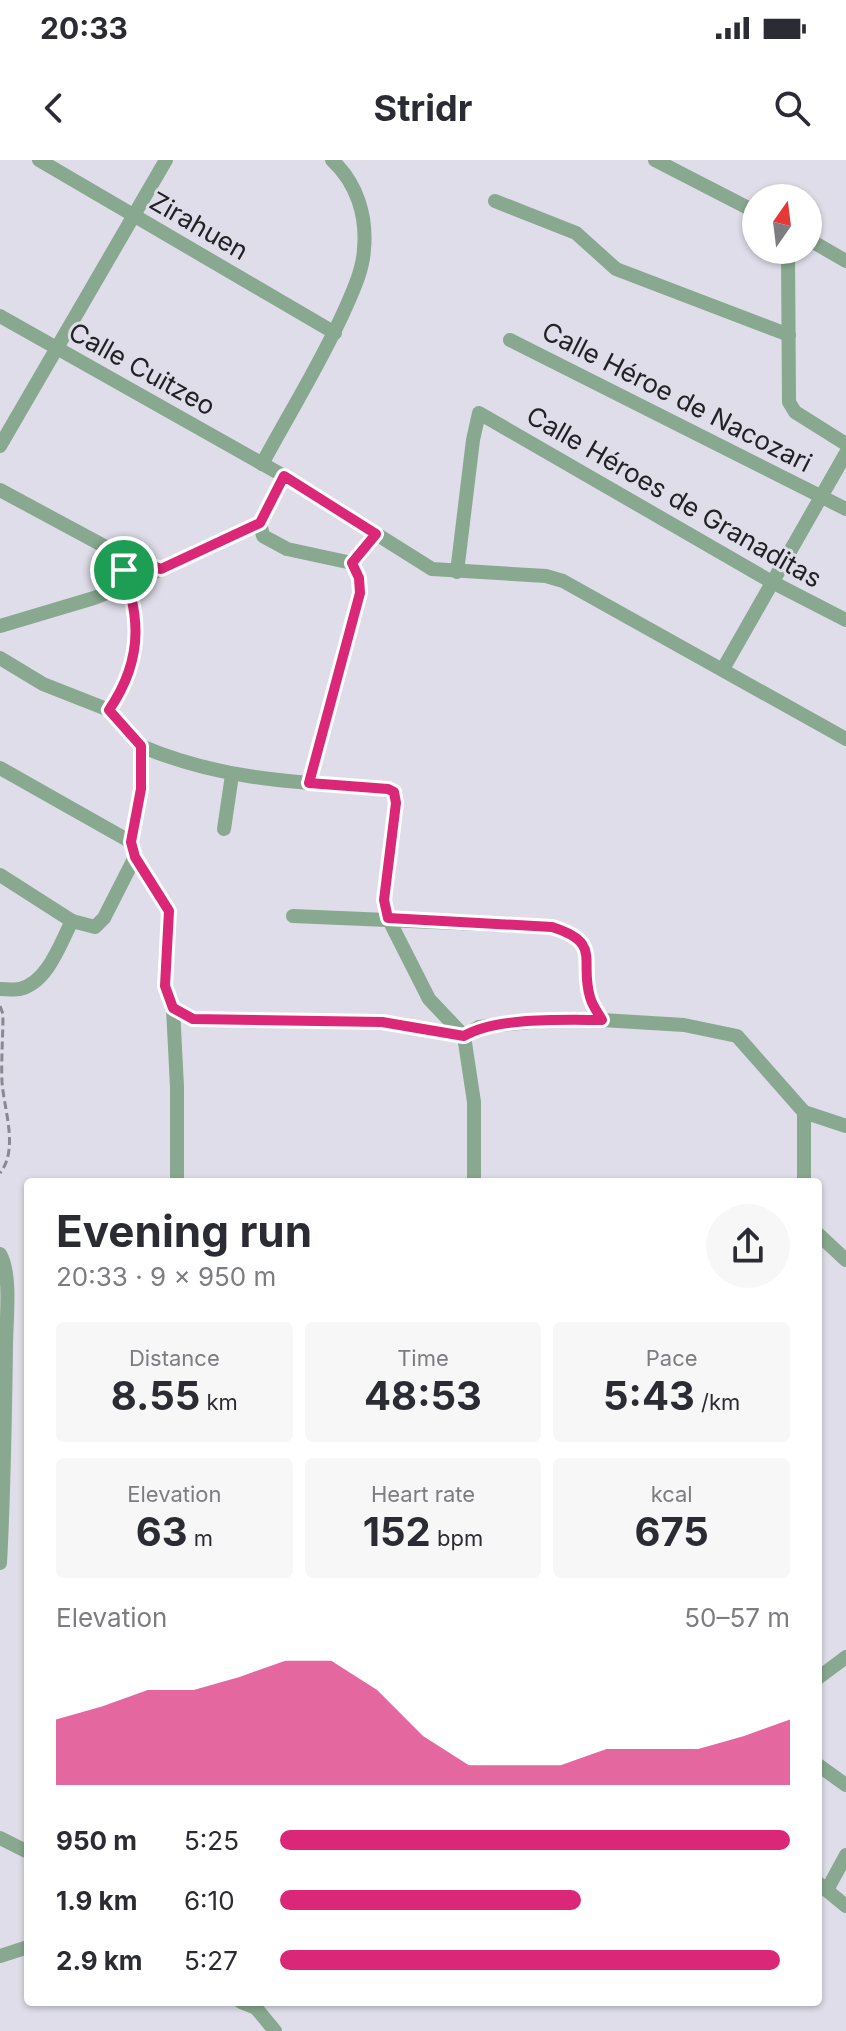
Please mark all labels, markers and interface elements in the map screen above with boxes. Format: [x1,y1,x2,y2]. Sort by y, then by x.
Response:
text: 20:33 [40,10,128,46]
icon: back [32,86,76,130]
text: Stridr [374,86,472,130]
icon: search [770,86,814,130]
north arrow [742,184,822,264]
map controls [742,184,822,264]
street label: Zirahuen [145,185,254,266]
street label: Calle Héroe de Nacozari [537,315,817,478]
street label: Calle Cuitzeo [64,316,221,422]
street label: Calle Héroes de Granaditas [521,399,827,594]
pin [90,536,158,604]
icon: arrive [102,548,146,592]
text: Evening run [56,1204,312,1258]
button: share [706,1204,790,1288]
text: 20:33 · 9 × 950 m [56,1261,276,1292]
text: Distance [129,1345,220,1371]
text: Time [397,1345,449,1371]
text: Pace [646,1345,698,1371]
text: 8.55 [111,1371,200,1420]
text: 48:53 [364,1371,482,1420]
text: 5:43 [603,1371,695,1420]
text: km [200,1389,238,1415]
text: /km [695,1389,740,1415]
text: Elevation [127,1481,221,1507]
text: Heart rate [371,1481,475,1507]
text: kcal [651,1481,693,1507]
text: 63 [136,1507,187,1556]
text: 152 [363,1507,431,1556]
text: 675 [634,1507,709,1556]
text: m [187,1525,213,1551]
text: bpm [431,1525,483,1551]
text: Elevation [56,1602,167,1633]
text: 50–57 m [684,1602,790,1633]
text: 950 m [56,1825,137,1856]
text: 5:25 [184,1825,239,1856]
text: 1.9 km [56,1885,137,1916]
text: 6:10 [184,1885,235,1916]
text: 2.9 km [56,1945,143,1976]
text: 5:27 [184,1945,238,1976]

